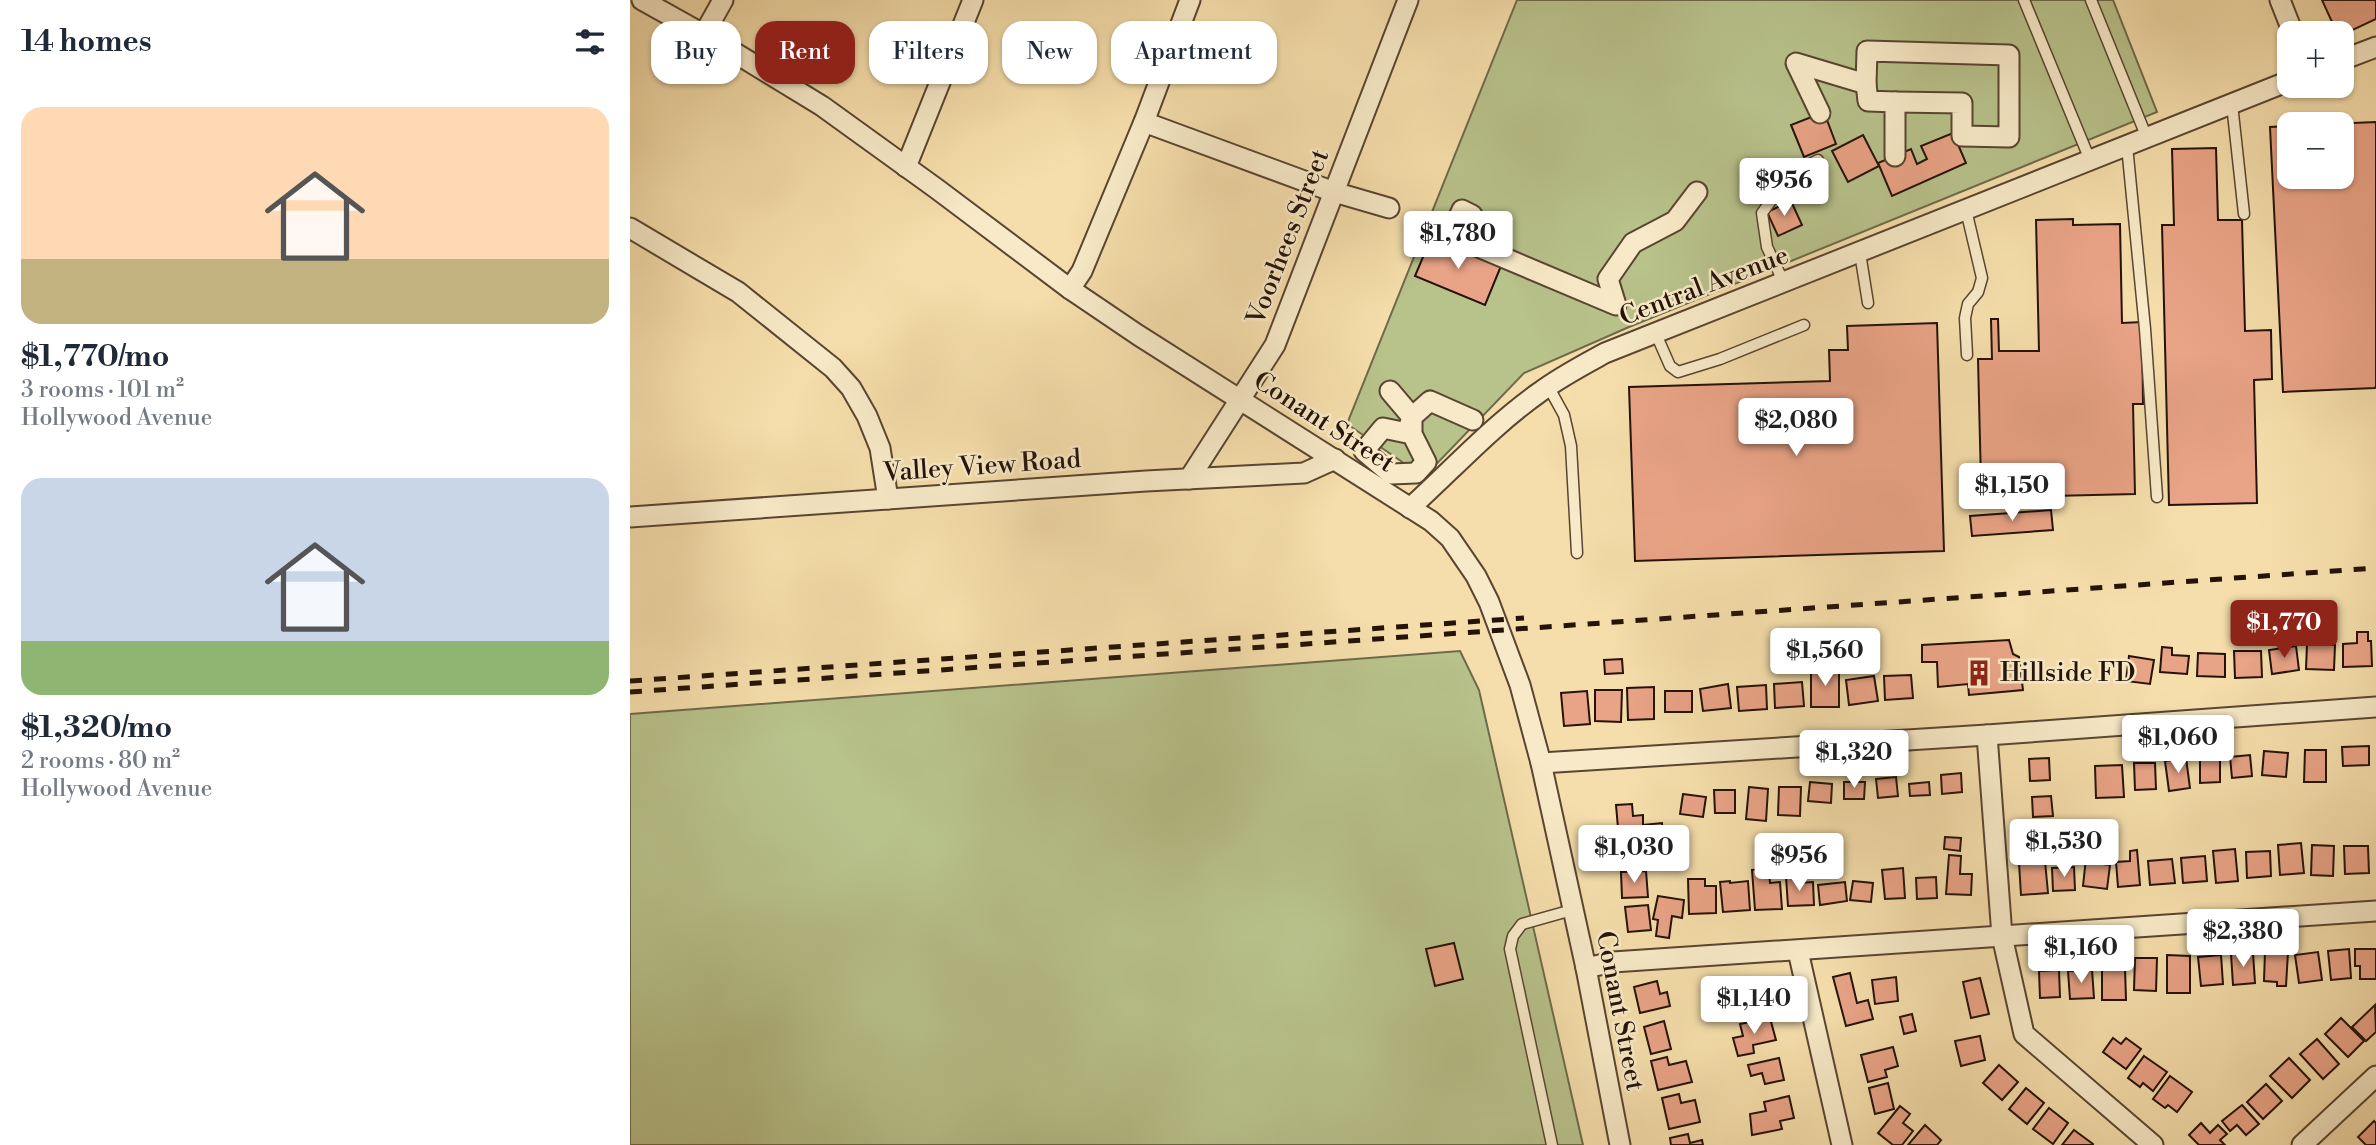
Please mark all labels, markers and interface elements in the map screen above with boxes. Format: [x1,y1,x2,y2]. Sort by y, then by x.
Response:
chip: Buy [651,21,741,84]
chip: Rent [755,21,855,84]
chip: Filters [869,21,988,84]
chip: New [1002,21,1097,84]
chip: Apartment [1111,21,1277,84]
map controls [2277,21,2354,189]
button: + [2277,21,2354,98]
text: 14 homes [21,23,152,61]
icon: filters [571,23,609,61]
button: − [2277,112,2354,189]
street label: Voorhees Street [1239,145,1336,330]
icon: home [252,153,378,279]
pin: $956 [1743,158,1825,218]
text: $956 [1756,167,1812,195]
pin: $1,780 [1401,212,1515,271]
text: $1,780 [1420,220,1496,248]
street label: Central Avenue [1615,239,1793,333]
text: $1,770/mo [21,338,169,376]
street label: Conant Street [1247,365,1401,479]
text: 3 rooms · 101 m² [21,376,184,404]
pin: $2,080 [1739,398,1853,458]
text: Hollywood Avenue [21,404,212,432]
text: $2,080 [1754,407,1838,435]
street label: Valley View Road [881,443,1082,489]
pin: $1,150 [1955,463,2069,523]
text: $1,150 [1975,472,2049,500]
icon: home [252,524,378,650]
pin: $1,770 [2227,600,2341,660]
text: $1,770 [2247,609,2321,637]
pin: $1,560 [1768,628,1882,688]
text: $1,560 [1786,637,1864,665]
place label: Hillside FD [2000,657,2135,689]
building icon: Hillside FD [1964,658,1994,688]
text: $1,320/mo [21,709,172,747]
pin: $1,060 [2121,716,2235,775]
text: $1,060 [2138,724,2218,752]
pin: $1,320 [1797,730,1911,790]
text: $1,320 [1815,739,1893,767]
text: 2 rooms · 80 m² [21,747,180,775]
text: Hollywood Avenue [21,775,212,803]
pin: $1,530 [2007,820,2121,879]
pin: $1,030 [1577,826,1691,885]
text: $1,530 [2026,828,2102,856]
text: $1,030 [1594,834,1674,862]
pin: $956 [1758,834,1840,893]
text: $956 [1771,842,1827,870]
pin: $2,380 [2186,909,2300,969]
text: $2,380 [2203,918,2283,946]
pin: $1,160 [2024,926,2138,985]
street label: Conant Street [1589,929,1651,1093]
text: $1,160 [2044,934,2118,962]
pin: $1,140 [1697,976,1811,1036]
text: $1,140 [1717,985,1791,1013]

